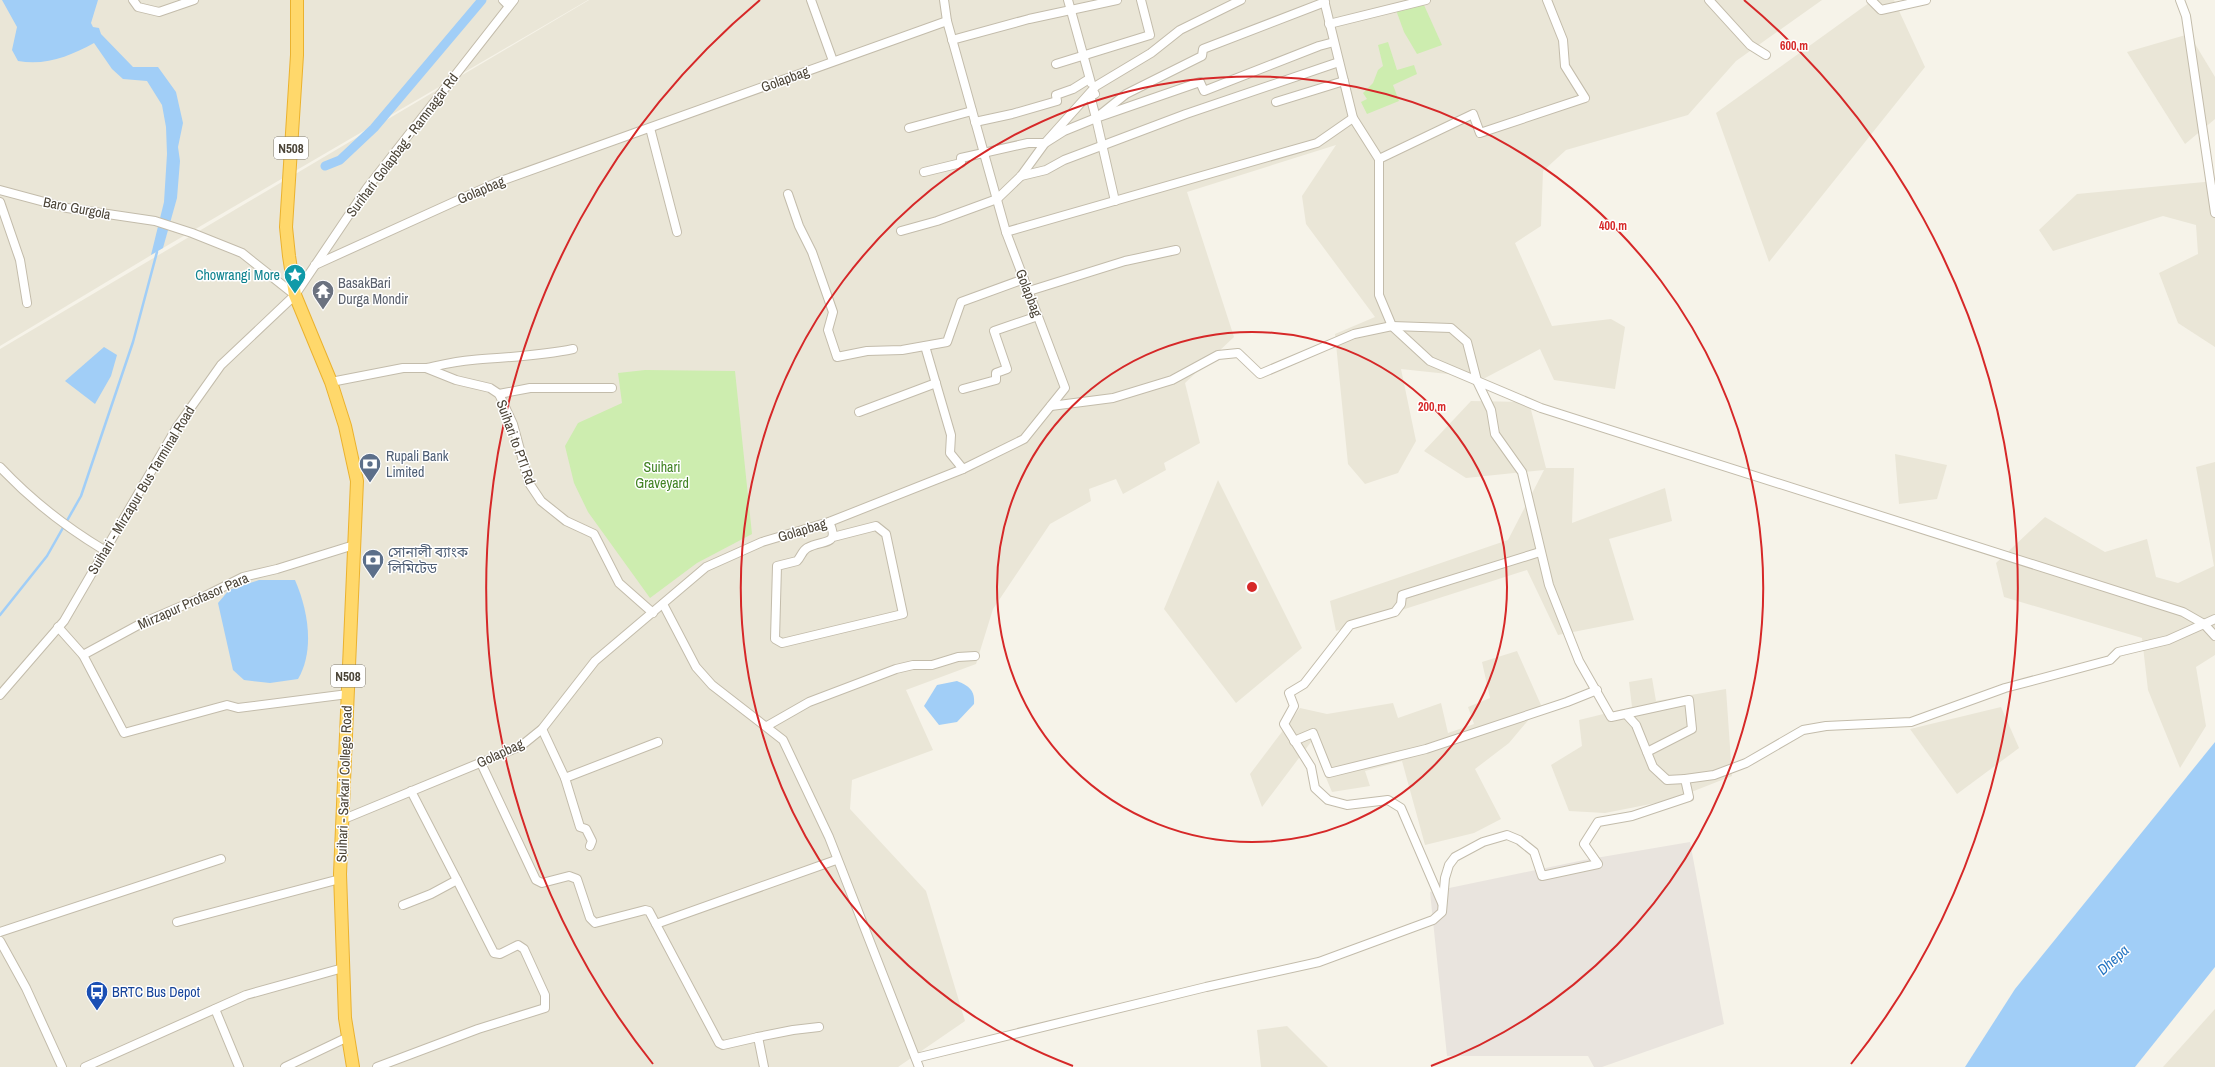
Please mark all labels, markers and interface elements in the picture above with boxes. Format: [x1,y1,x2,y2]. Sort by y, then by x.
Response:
text: 600 m [1780,38,1808,54]
street label: Golapbag [759,62,812,96]
street label: Surihari Golapbag - Ramnagar Rd [342,70,462,220]
road number: N508 [274,137,308,159]
street label: Golapbag [455,172,508,208]
street label: Baro Gurgola [42,193,113,223]
text: 400 m [1599,218,1627,234]
place icon: Chowrangi More [282,262,308,295]
place label: Chowrangi More [195,266,280,284]
street label: Golapbag [1012,267,1047,320]
place label: BasakBari Durga Mondir [338,274,408,308]
temple icon: BasakBari Durga Mondir [310,278,336,311]
street label: Suihari to PTI Rd [492,397,540,487]
text: 200 m [1418,399,1446,415]
street label: Suihari - Mirzapur Bus Tarminal Road [83,402,199,578]
place label: Rupali Bank Limited [386,447,449,481]
bank icon: Rupali Bank Limited [357,451,383,484]
park label: Suihari Graveyard [635,458,689,492]
street label: Golapbag [776,514,829,546]
place label: সোনালী ব্যাংক লিমিটেড [387,543,469,577]
bank icon: সোনালী ব্যাংক লিমিটেড [360,547,386,580]
street label: Mirzapur Profasor Para [135,568,252,633]
centre of rings [1245,580,1259,594]
road number: N508 [331,665,365,687]
street label: Suihari - Sarkari College Road [332,705,356,863]
street label: Golapbag [474,734,527,772]
water label: Dhepa [2092,940,2133,980]
bus stop icon: BRTC Bus Depot [84,979,110,1012]
place label: BRTC Bus Depot [112,983,200,1001]

